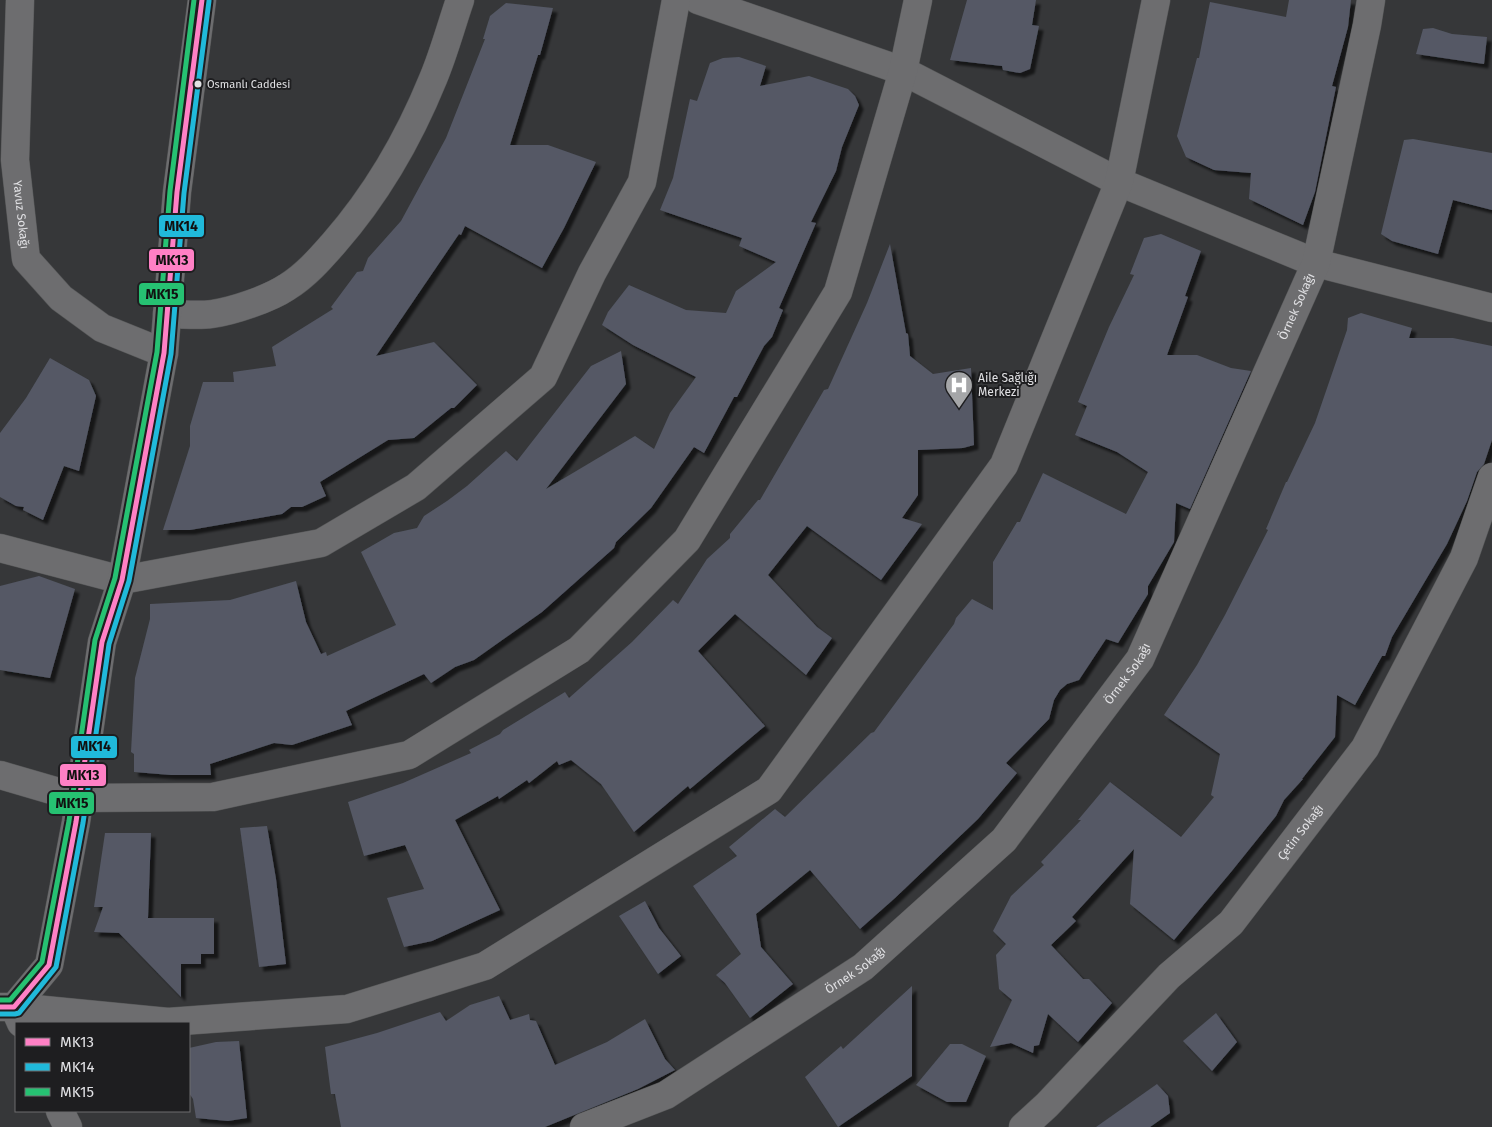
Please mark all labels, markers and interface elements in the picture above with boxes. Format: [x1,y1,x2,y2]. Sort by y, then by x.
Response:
place label: Osmanlı Caddesi [207,78,290,91]
marker: Osmanlı Caddesi [193,79,203,89]
street label: Yavuz Sokağı [10,180,32,250]
line badge: MK14 [158,214,205,238]
text: MK14 [164,218,198,235]
line badge: MK13 [148,248,195,272]
text: MK13 [156,252,189,269]
street label: Örnek Sokağı [1274,271,1318,342]
line badge: MK15 [138,282,185,306]
text: MK15 [145,286,179,303]
hospital icon: Aile Sağlığı Merkezi [944,370,974,409]
place label: Aile Sağlığı Merkezi [978,371,1037,399]
street label: Örnek Sokağı [1100,641,1153,707]
line badge: MK14 [70,735,118,759]
text: MK14 [77,738,111,755]
line badge: MK13 [59,763,107,787]
text: MK13 [67,767,100,784]
line badge: MK15 [48,791,95,815]
text: MK15 [55,795,89,812]
street label: Çetin Sokağı [1275,802,1326,863]
street label: Örnek Sokağı [821,943,888,997]
legend [15,1022,190,1112]
text: MK13 [60,1033,94,1051]
text: MK14 [60,1058,94,1076]
text: MK15 [60,1083,94,1101]

